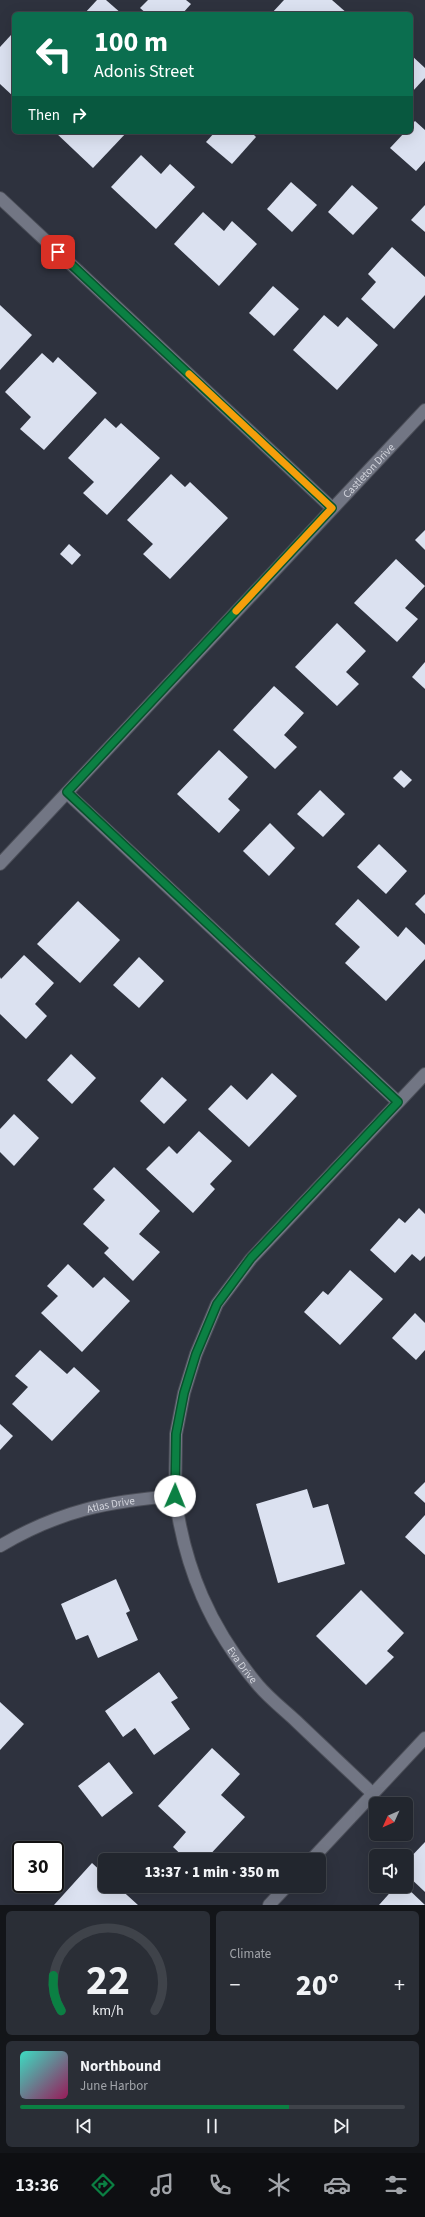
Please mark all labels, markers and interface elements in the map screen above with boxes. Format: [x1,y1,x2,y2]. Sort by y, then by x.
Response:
text: 100 m [94,22,168,62]
icon: left [28,28,80,80]
text: Adonis Street [94,59,194,84]
icon: right [68,104,90,126]
text: Then [28,105,60,126]
pin [41,235,75,269]
icon: arrive [47,241,69,263]
street label: Castleton Drive [339,440,398,501]
position arrow [154,1475,196,1517]
street label: Atlas Drive [85,1493,136,1517]
street label: Eva Drive [223,1644,261,1687]
north arrow [369,1797,413,1841]
map controls [369,1797,413,1893]
speed limit sign: 30 [12,1841,64,1893]
button: sound [369,1849,413,1893]
text: 13:37 · 1 min · 350 m [145,1862,279,1883]
text: Climate [230,1945,271,1963]
text: 22 [86,1951,130,2011]
text: 20° [296,1964,339,2007]
text: − [230,1969,240,2001]
text: + [394,1969,405,2001]
text: km/h [92,2000,124,2021]
text: Northbound [80,2056,161,2077]
text: June Harbor [80,2077,148,2095]
icon: previous [73,2115,95,2137]
icon: pause [201,2115,223,2137]
icon: next [330,2115,352,2137]
icon: directions [89,2171,117,2199]
icon: music [148,2171,176,2199]
icon: phone [206,2171,234,2199]
icon: climate [265,2171,293,2199]
icon: car [323,2171,351,2199]
icon: filters [382,2171,410,2199]
text: 13:36 [15,2173,59,2198]

